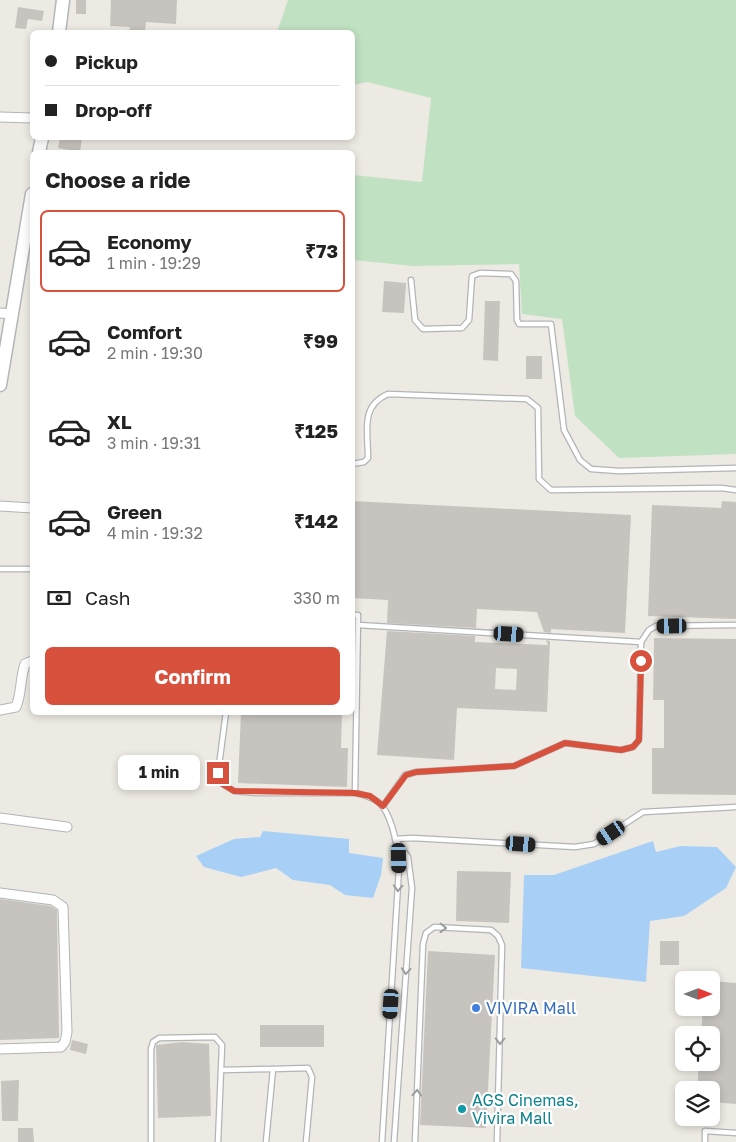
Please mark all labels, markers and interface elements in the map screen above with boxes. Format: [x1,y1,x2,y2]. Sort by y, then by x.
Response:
text: Pickup [75,50,138,73]
text: Drop-off [75,98,152,121]
text: Choose a ride [45,166,191,193]
icon: car [47,229,92,274]
text: Economy [107,230,192,253]
text: ₹73 [305,239,338,262]
text: 1 min · 19:29 [107,253,201,273]
icon: car [47,319,92,364]
text: Comfort [107,320,182,343]
text: ₹99 [303,329,338,352]
text: 2 min · 19:30 [107,343,203,363]
icon: car [47,409,92,454]
text: XL [107,410,132,433]
text: ₹125 [294,419,338,442]
text: 3 min · 19:31 [107,433,201,453]
icon: car [47,499,92,544]
text: Green [107,500,162,523]
text: ₹142 [294,509,338,532]
text: 4 min · 19:32 [107,523,203,543]
icon: cash [45,584,73,612]
text: Cash [85,586,130,609]
text: 330 m [293,588,340,608]
car [656,618,687,634]
car [493,626,524,642]
button: Confirm [45,647,340,705]
route start [630,650,652,672]
callout: 1 min [118,756,200,790]
text: 1 min [139,762,179,782]
route end [207,762,229,784]
car [594,818,627,848]
car [505,835,536,853]
car [391,843,406,873]
one-way arrow [393,884,404,892]
one-way arrow [440,922,448,933]
one-way arrow [401,967,412,975]
north arrow [675,971,720,1016]
map controls [675,971,720,1126]
car [382,989,399,1019]
place label: VIVIRA Mall [486,998,576,1018]
marker: VIVIRA Mall [470,1002,482,1014]
button: locate [675,1026,720,1071]
one-way arrow [495,1037,505,1045]
button: layers [675,1081,720,1126]
one-way arrow [412,1089,422,1097]
place label: AGS Cinemas, Vivira Mall [472,1090,579,1128]
marker: AGS Cinemas, Vivira Mall [456,1103,468,1115]

